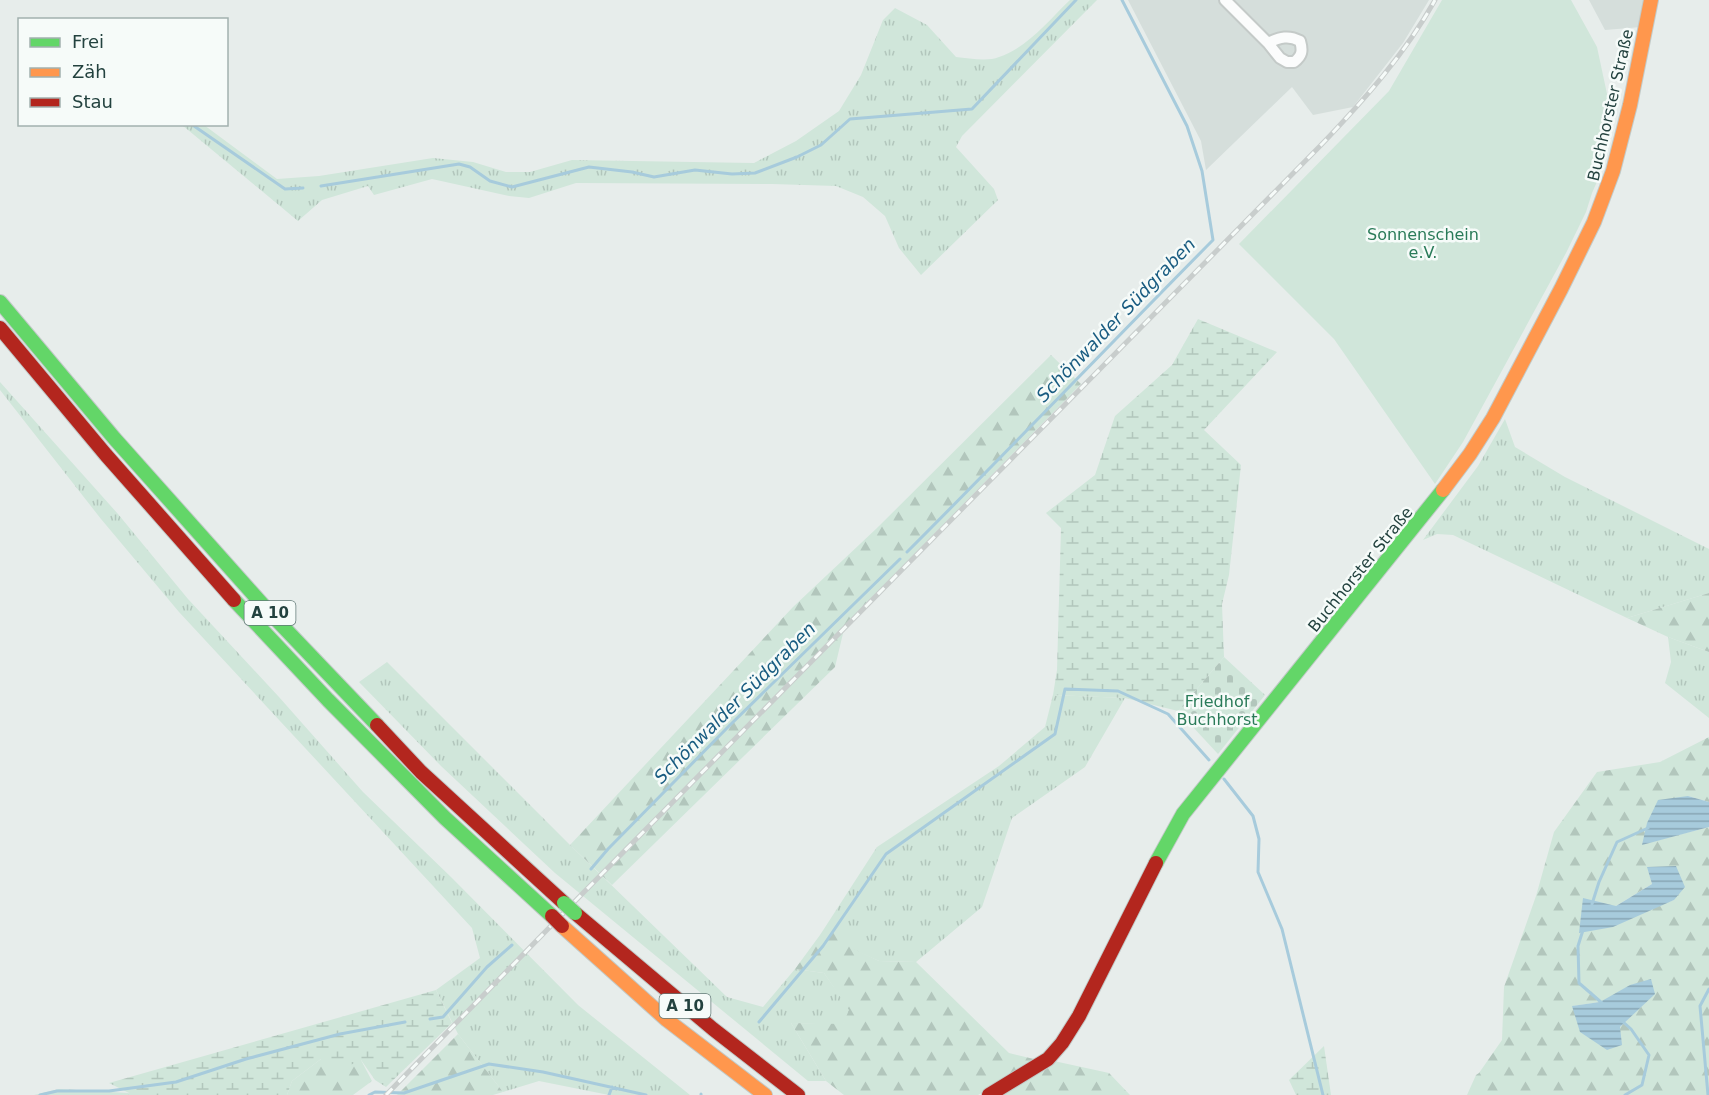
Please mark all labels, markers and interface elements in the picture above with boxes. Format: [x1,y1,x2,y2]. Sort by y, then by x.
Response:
legend [18,18,228,126]
street label: Buchhorster Straße [1584,27,1637,183]
text: Frei [72,31,104,52]
text: Zäh [72,61,107,82]
text: Stau [72,91,113,112]
park label: Sonnenschein e.V. [1367,225,1479,262]
water label: Schönwalder Südgraben [1032,233,1199,406]
street label: Buchhorster Straße [1304,503,1417,636]
road number: A 10 [244,601,296,625]
water label: Schönwalder Südgraben [650,618,820,788]
park label: Friedhof Buchhorst [1176,692,1258,729]
road number: A 10 [660,994,710,1018]

